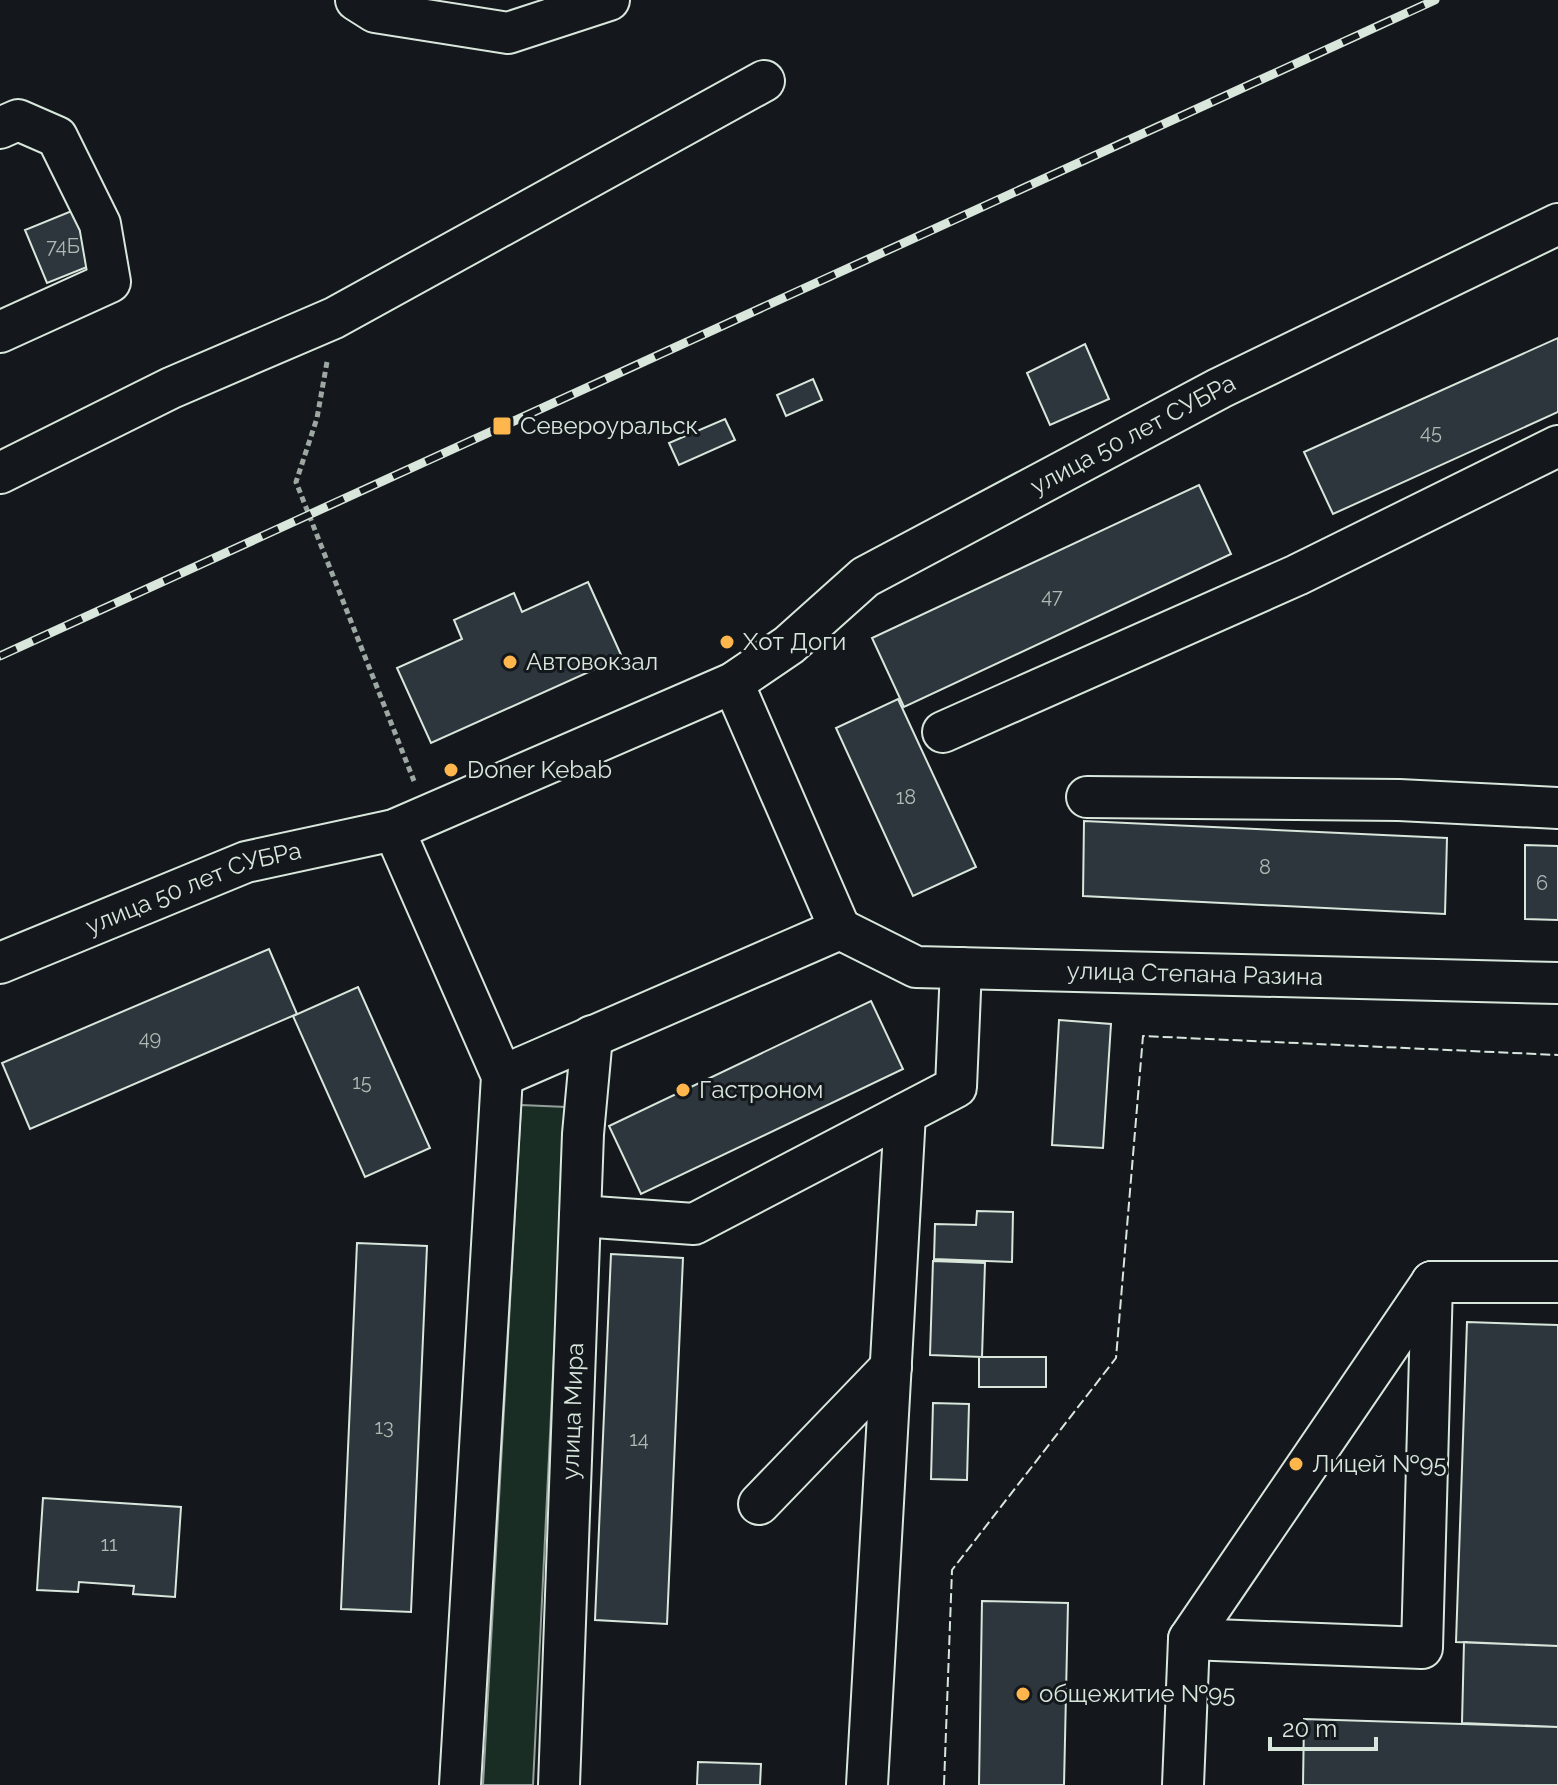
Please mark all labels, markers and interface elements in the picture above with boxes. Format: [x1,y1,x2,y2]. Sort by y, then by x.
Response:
house number: 74Б [46,234,80,258]
street label: улица 50 лет СУБРа [1025,368,1240,500]
place label: Североуральск [520,411,698,440]
marker: Североуральск [491,415,513,437]
house number: 45 [1420,420,1442,444]
house number: 47 [1041,584,1063,608]
place label: Хот Доги [743,627,846,656]
marker: Хот Доги [718,633,736,651]
place label: Автовокзал [526,647,658,676]
marker: Автовокзал [501,653,519,671]
place label: Doner Kebab [467,755,612,784]
marker: Doner Kebab [442,761,460,779]
house number: 18 [896,785,916,809]
street label: улица 50 лет СУБРа [81,835,304,940]
house number: 8 [1259,855,1271,879]
house number: 6 [1536,871,1548,895]
street label: улица Степана Разина [1066,956,1323,991]
house number: 49 [139,1026,161,1050]
house number: 15 [352,1070,372,1094]
place label: Гастроном [699,1075,823,1104]
marker: Гастроном [674,1081,692,1099]
street label: улица Мира [555,1342,589,1480]
house number: 13 [374,1415,394,1439]
house number: 14 [629,1427,649,1451]
place label: Лицей №95 [1312,1449,1447,1478]
marker: Лицей №95 [1287,1455,1305,1473]
house number: 11 [100,1532,118,1556]
place label: общежитие №95 [1039,1679,1235,1708]
marker: общежитие №95 [1014,1685,1032,1703]
scale bar [1270,1701,1376,1751]
text: 20 m [1282,1714,1337,1743]

